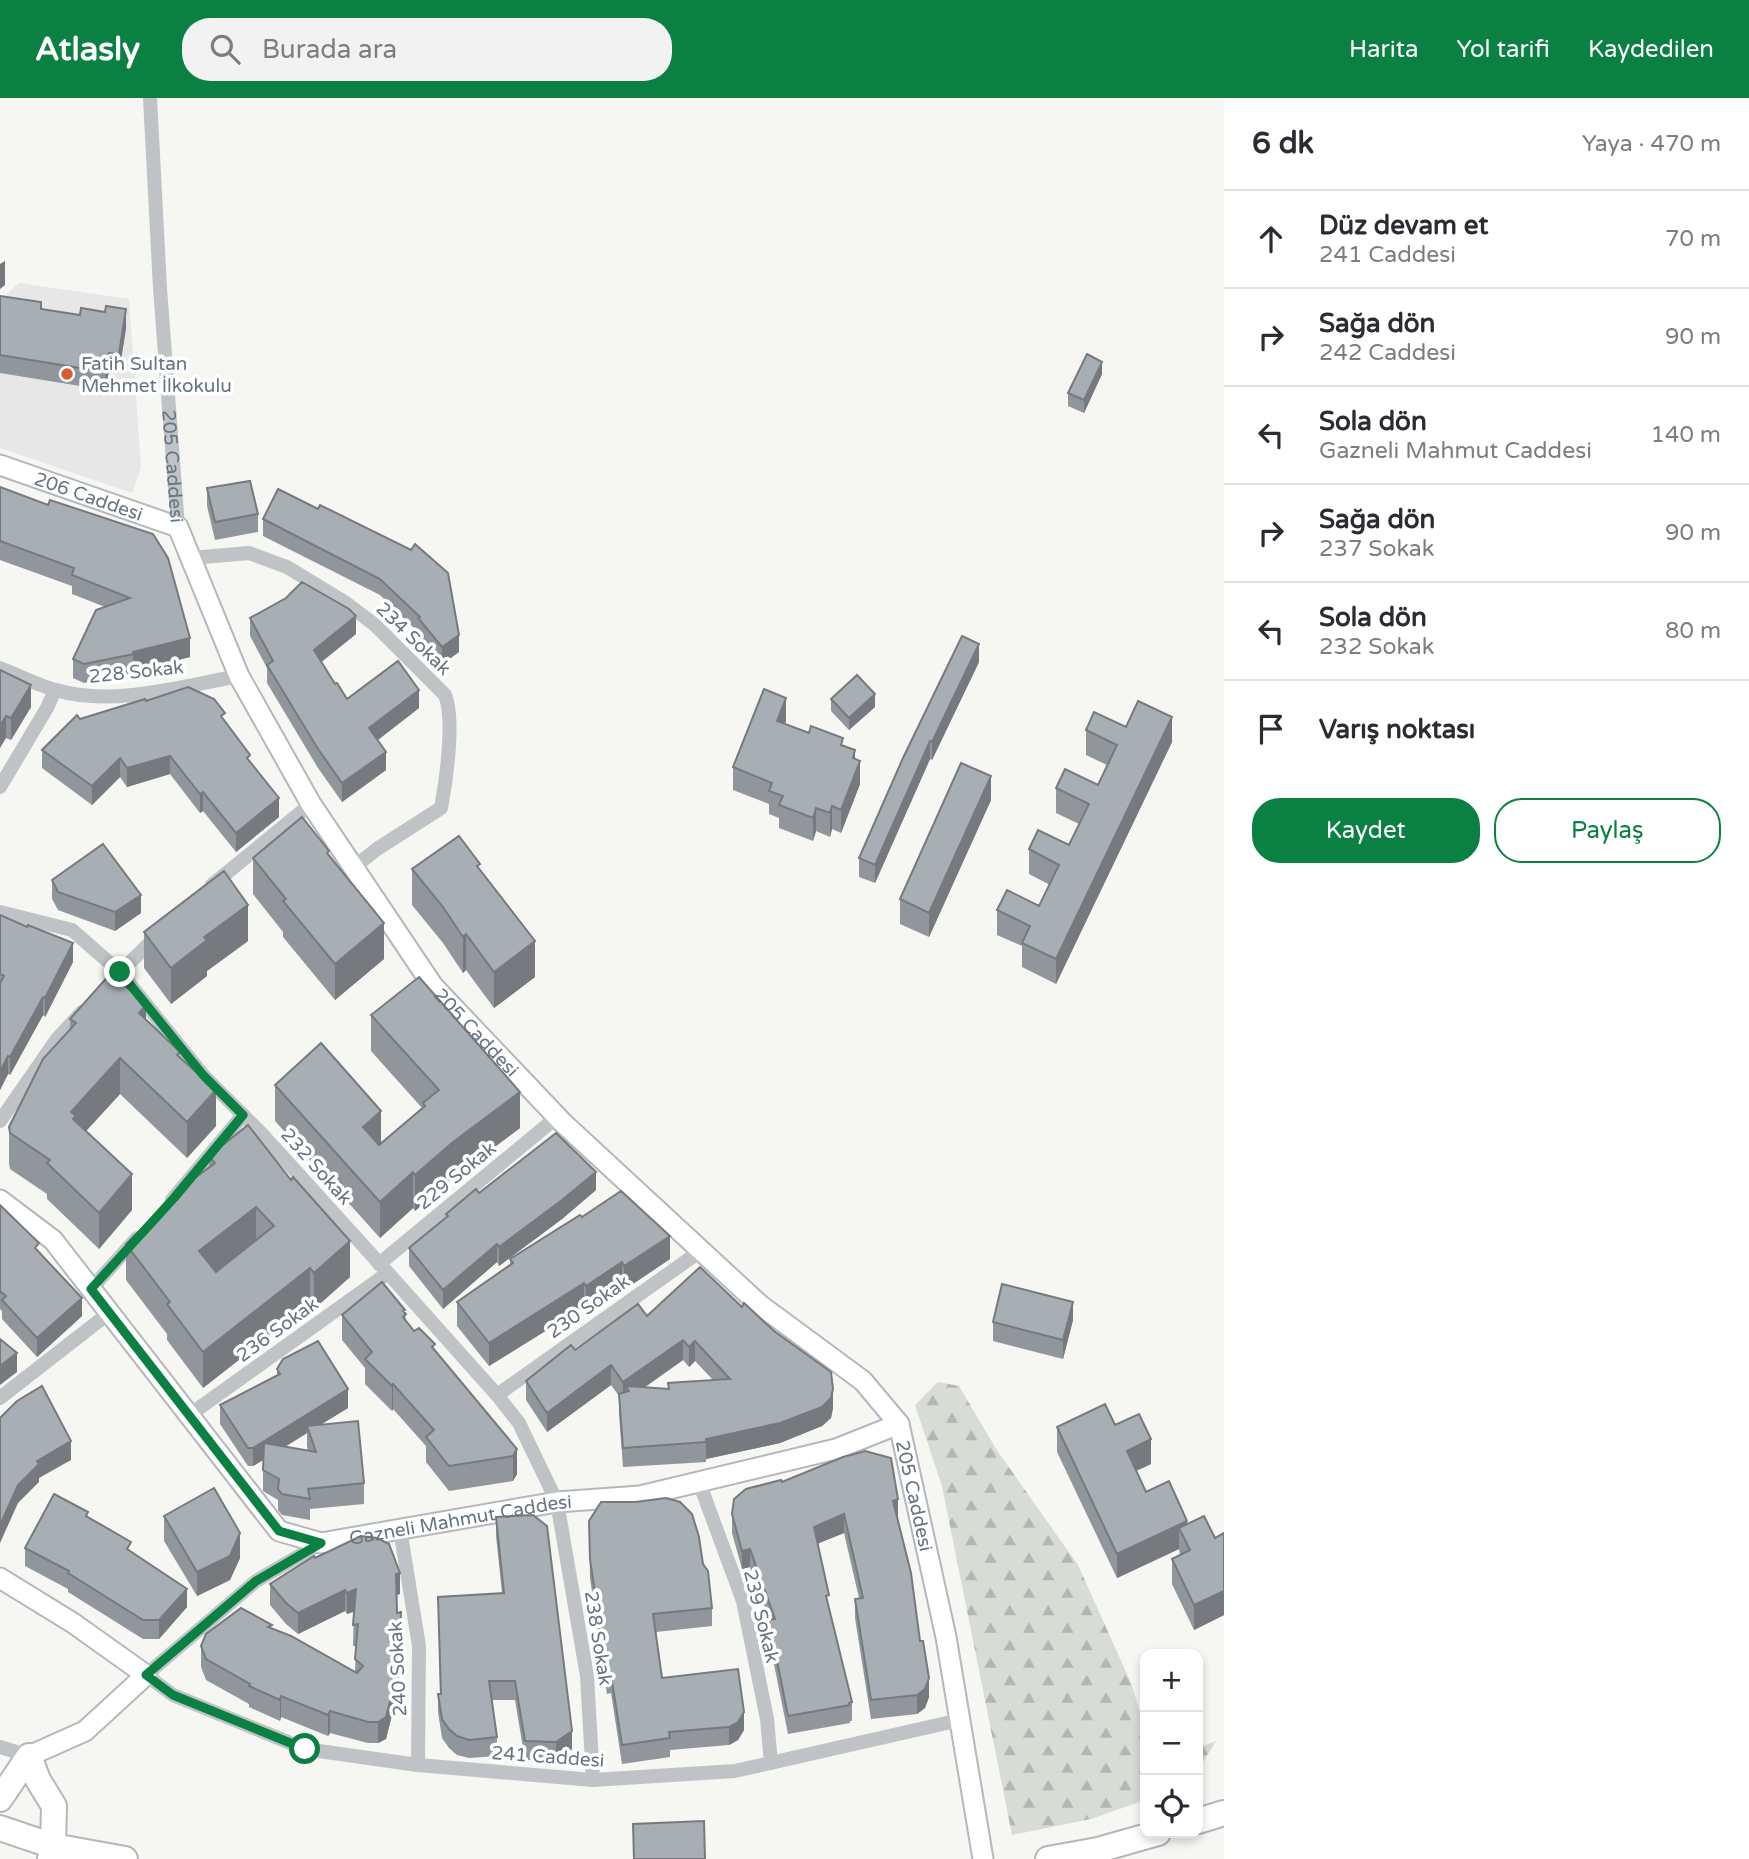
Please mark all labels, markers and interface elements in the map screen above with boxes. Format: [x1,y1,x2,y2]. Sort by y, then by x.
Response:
search box [182,18,672,81]
text: Atlasly [35,30,140,69]
icon: search [206,30,244,68]
text: Burada ara [262,34,397,65]
text: Harita [1349,35,1418,64]
text: Yol tarifi [1456,35,1550,64]
text: Kaydedilen [1588,35,1714,64]
text: 6 dk [1252,125,1314,162]
text: Yaya · 470 m [1582,130,1721,158]
text: Düz devam et [1319,210,1488,241]
icon: ahead [1252,220,1290,258]
text: 70 m [1665,225,1721,253]
text: 241 Caddesi [1319,241,1456,269]
text: Sağa dön [1319,308,1435,339]
icon: right [1252,318,1290,356]
text: 90 m [1665,323,1721,351]
text: 242 Caddesi [1319,339,1456,367]
place label: Fatih Sultan Mehmet İlkokulu [81,353,232,397]
marker: Fatih Sultan Mehmet İlkokulu [59,366,75,382]
text: Sola dön [1319,406,1427,437]
street label: 205 Caddesi [157,409,188,524]
icon: left [1252,416,1290,454]
text: 140 m [1651,421,1721,449]
text: Gazneli Mahmut Caddesi [1319,437,1592,465]
street label: 206 Caddesi [31,468,146,526]
text: Sağa dön [1319,504,1435,535]
icon: right [1252,514,1290,552]
text: 90 m [1665,519,1721,547]
text: 237 Sokak [1319,535,1434,563]
street label: 234 Sokak [371,598,455,680]
text: Sola dön [1319,602,1427,633]
icon: left [1252,612,1290,650]
text: 80 m [1665,617,1721,645]
text: 232 Sokak [1319,633,1434,661]
street label: 228 Sokak [88,656,185,688]
icon: arrive [1252,710,1290,748]
text: Varış noktası [1319,714,1475,745]
button: Kaydet [1252,798,1480,863]
button: Paylaş [1494,798,1721,863]
route end [104,956,135,987]
street label: 205 Caddesi [429,984,523,1081]
street label: 232 Sokak [276,1124,356,1209]
street label: 229 Sokak [413,1137,501,1214]
street label: 230 Sokak [543,1271,634,1343]
street label: 236 Sokak [233,1293,323,1367]
street label: 205 Caddesi [891,1438,937,1554]
street label: Gazneli Mahmut Caddesi [348,1491,573,1550]
street label: 239 Sokak [739,1567,783,1665]
street label: 238 Sokak [580,1589,616,1687]
street label: 240 Sokak [385,1621,411,1717]
map controls [1140,1649,1203,1838]
button: + [1140,1649,1203,1712]
button: − [1140,1712,1203,1775]
route start [289,1733,320,1764]
street label: 241 Caddesi [491,1742,605,1772]
button: locate [1140,1775,1203,1838]

